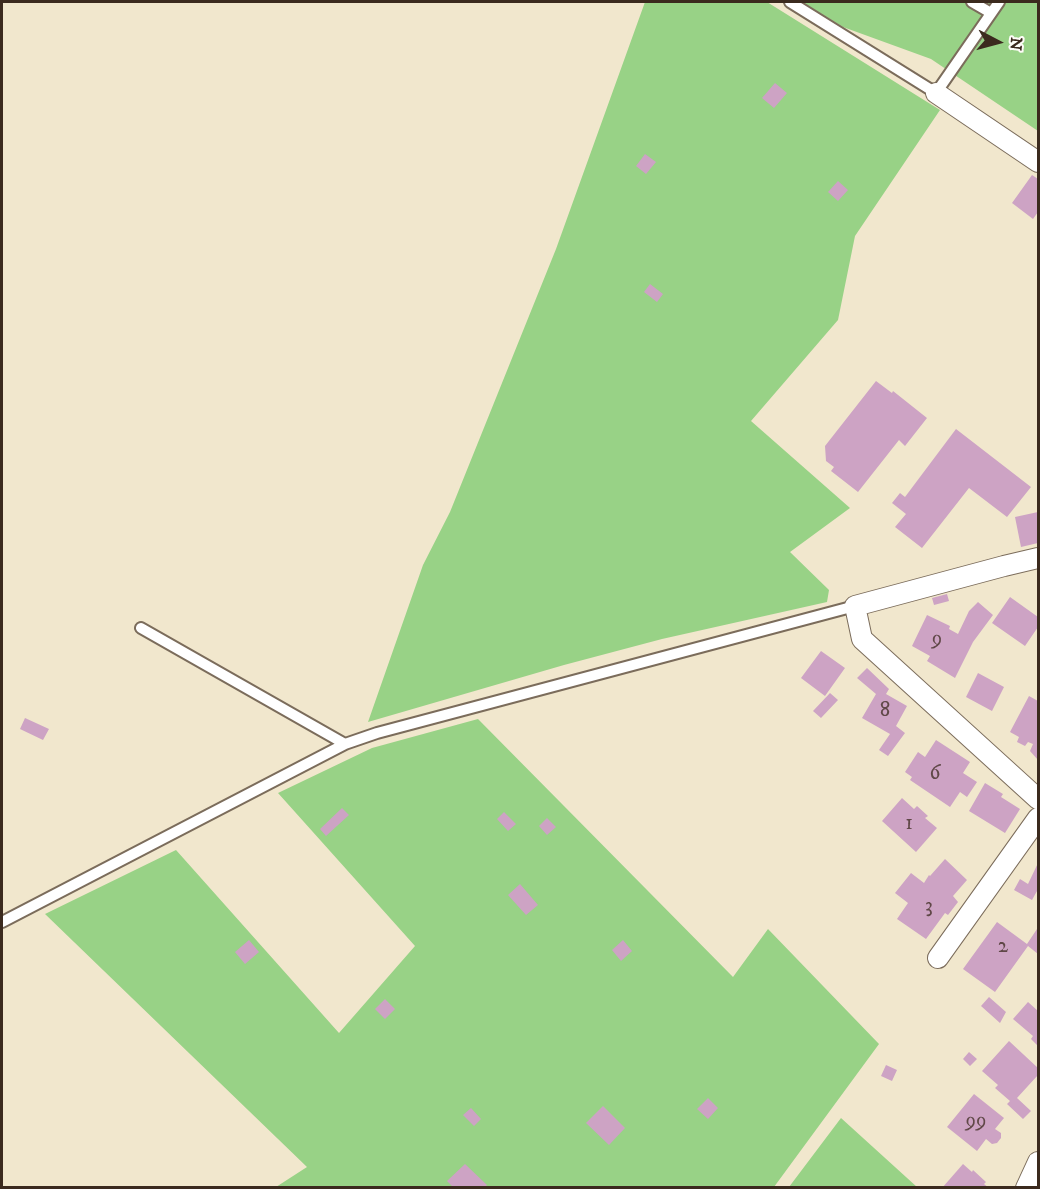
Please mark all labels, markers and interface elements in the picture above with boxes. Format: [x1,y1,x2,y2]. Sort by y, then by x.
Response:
north arrow [968,12,1028,72]
text: N [1005,36,1027,51]
house number: 9 [932,628,942,654]
house number: 8 [880,699,890,725]
house number: 6 [930,762,940,788]
house number: 1 [905,812,913,838]
house number: 3 [925,895,933,921]
house number: 2 [998,935,1008,961]
house number: 99 [966,1110,986,1136]

